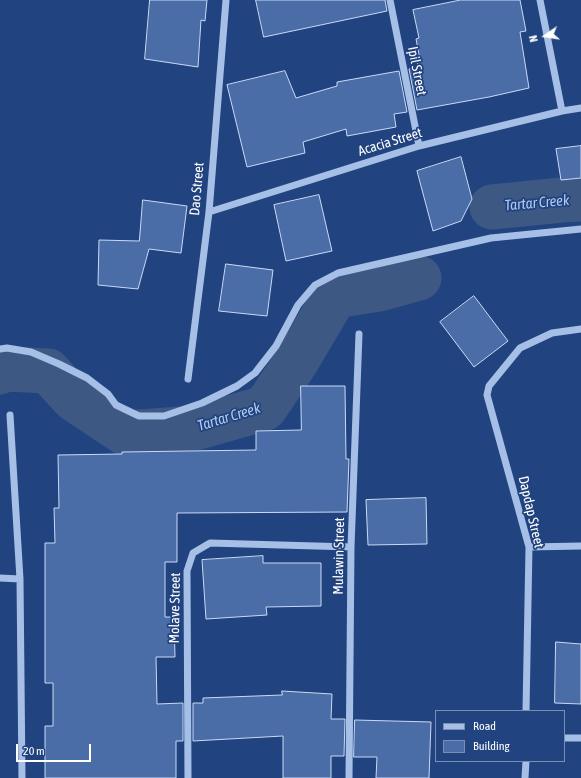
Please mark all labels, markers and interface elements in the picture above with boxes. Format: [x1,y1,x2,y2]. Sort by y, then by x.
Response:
north arrow [525,16,565,56]
text: N [527,34,540,43]
street label: Ipil Street [404,45,430,97]
street label: Acacia Street [356,124,424,160]
street label: Dao Street [186,162,208,216]
water label: Tartar Creek [504,191,570,215]
water label: Tartar Creek [195,399,263,435]
street label: Dapdap Street [515,474,547,550]
street label: Mulawin Street [330,517,348,595]
street label: Molave Street [166,572,184,644]
legend [435,710,565,762]
text: Road [473,719,496,733]
scale bar [18,736,93,762]
text: Building [473,739,510,753]
text: 20 m [23,744,45,758]

